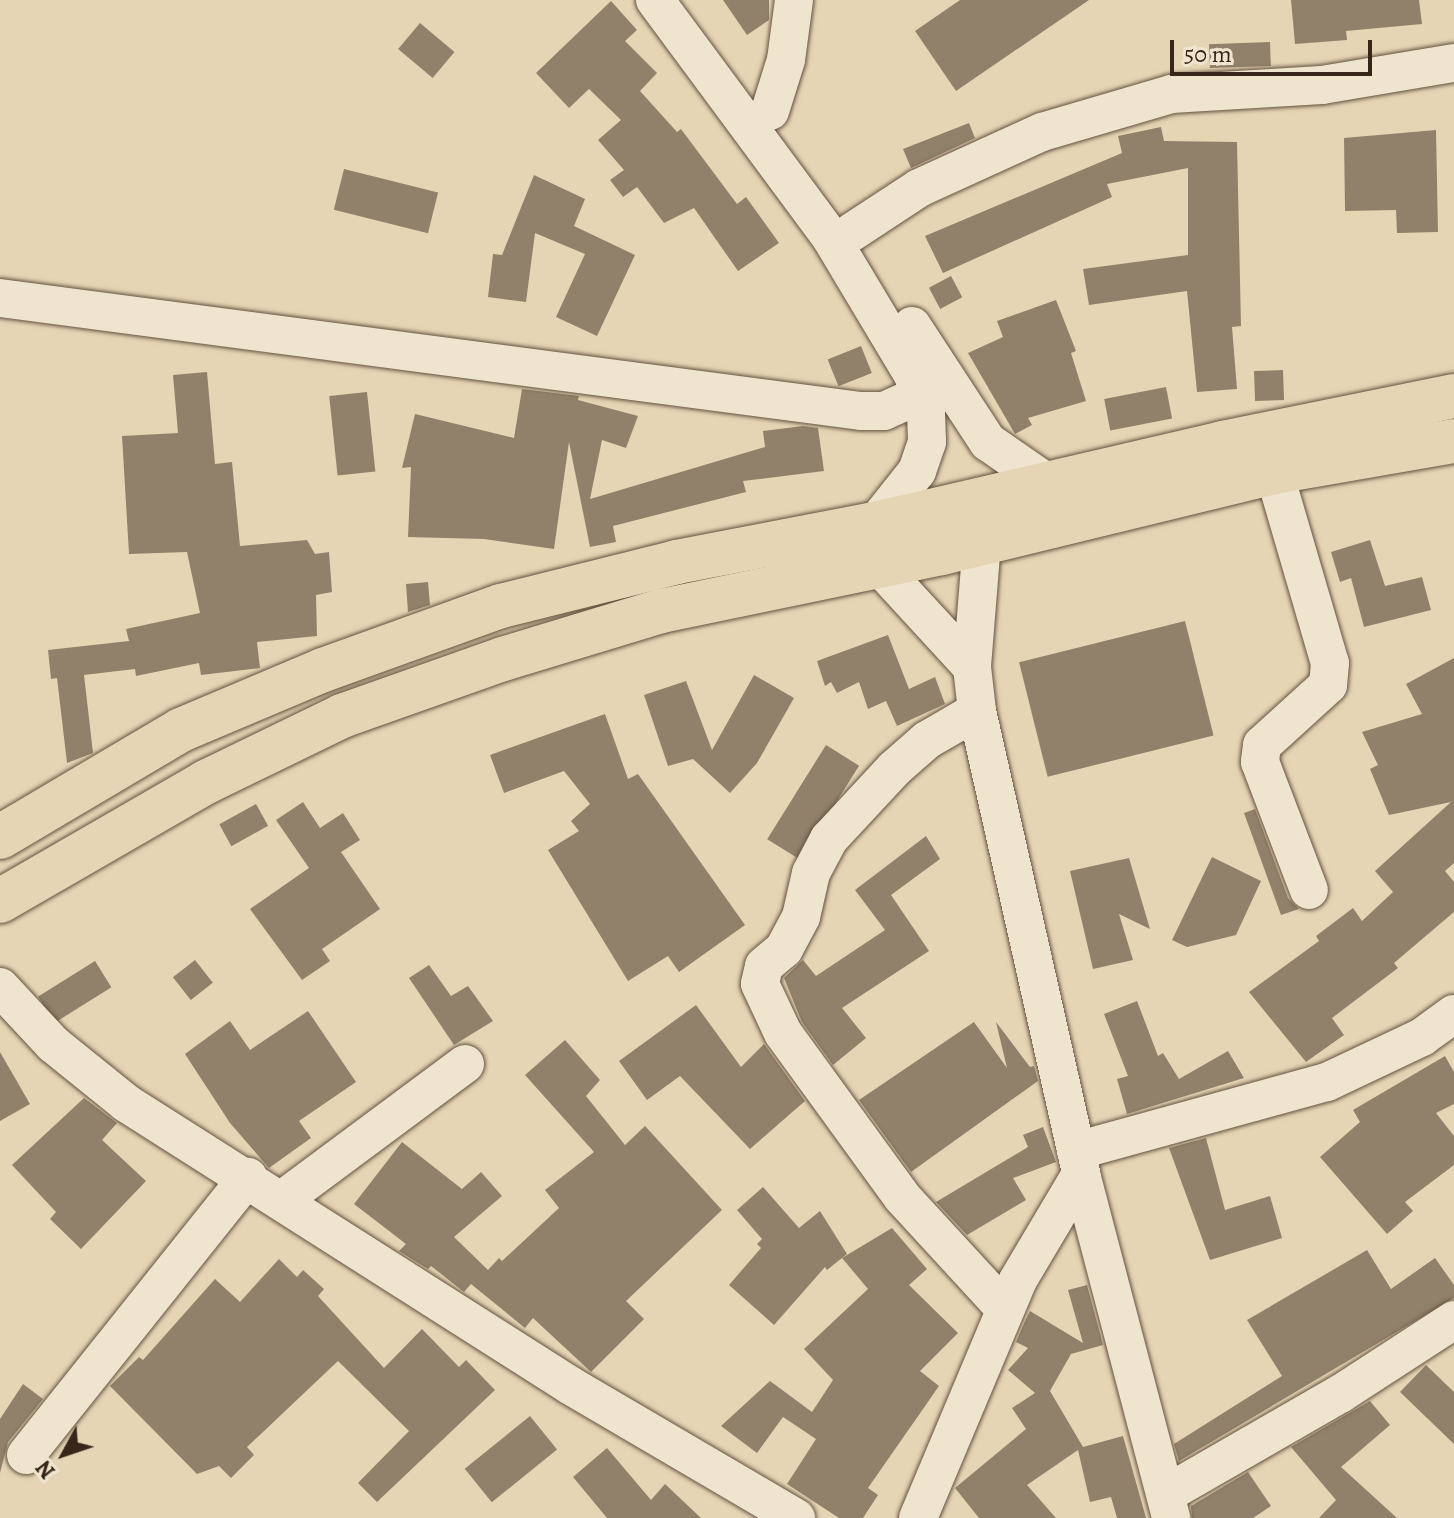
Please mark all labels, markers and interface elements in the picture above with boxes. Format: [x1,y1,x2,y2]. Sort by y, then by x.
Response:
scale bar [1174,24,1376,74]
text: 50 m [1184,38,1232,70]
north arrow [24,1414,104,1494]
text: N [29,1454,62,1485]

